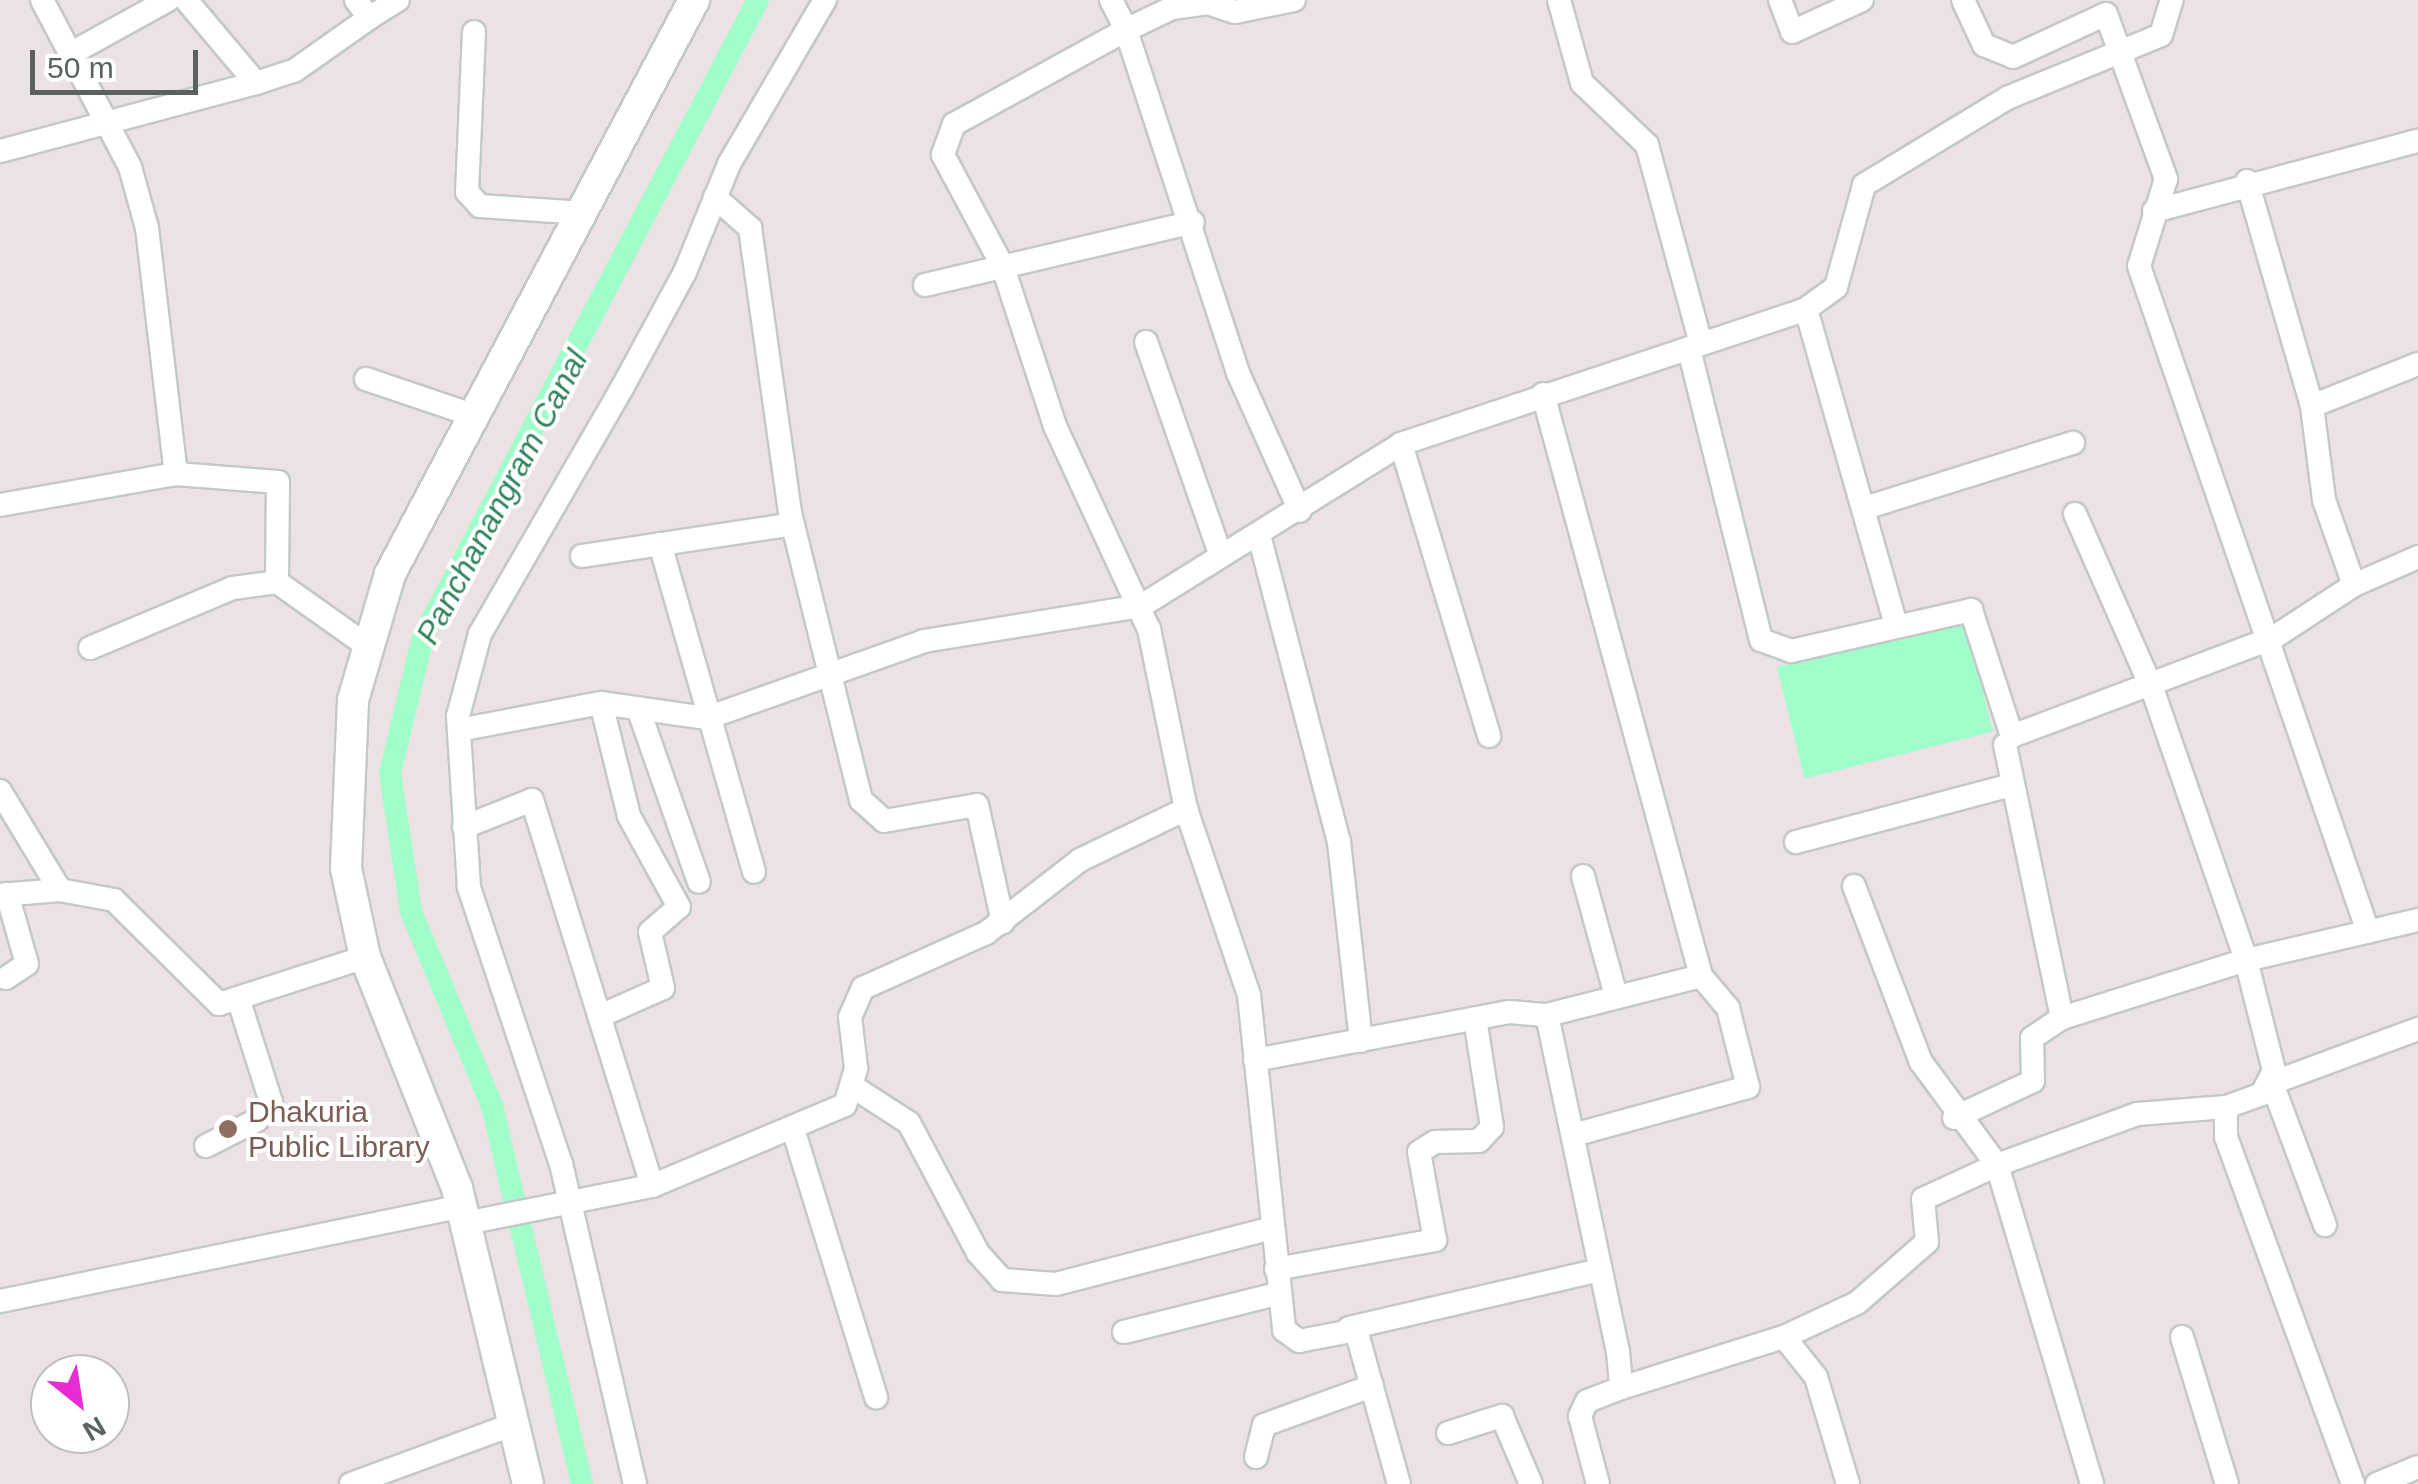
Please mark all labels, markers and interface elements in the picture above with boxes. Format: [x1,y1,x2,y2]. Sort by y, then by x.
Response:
scale bar [35,30,202,92]
text: 50 m [47,51,114,84]
water label: Panchanangram Canal [408,343,596,651]
place label: Dhakuria Public Library [248,1094,430,1164]
marker: Dhakuria Public Library [217,1118,239,1140]
north arrow [30,1354,130,1454]
text: N [78,1410,111,1447]

